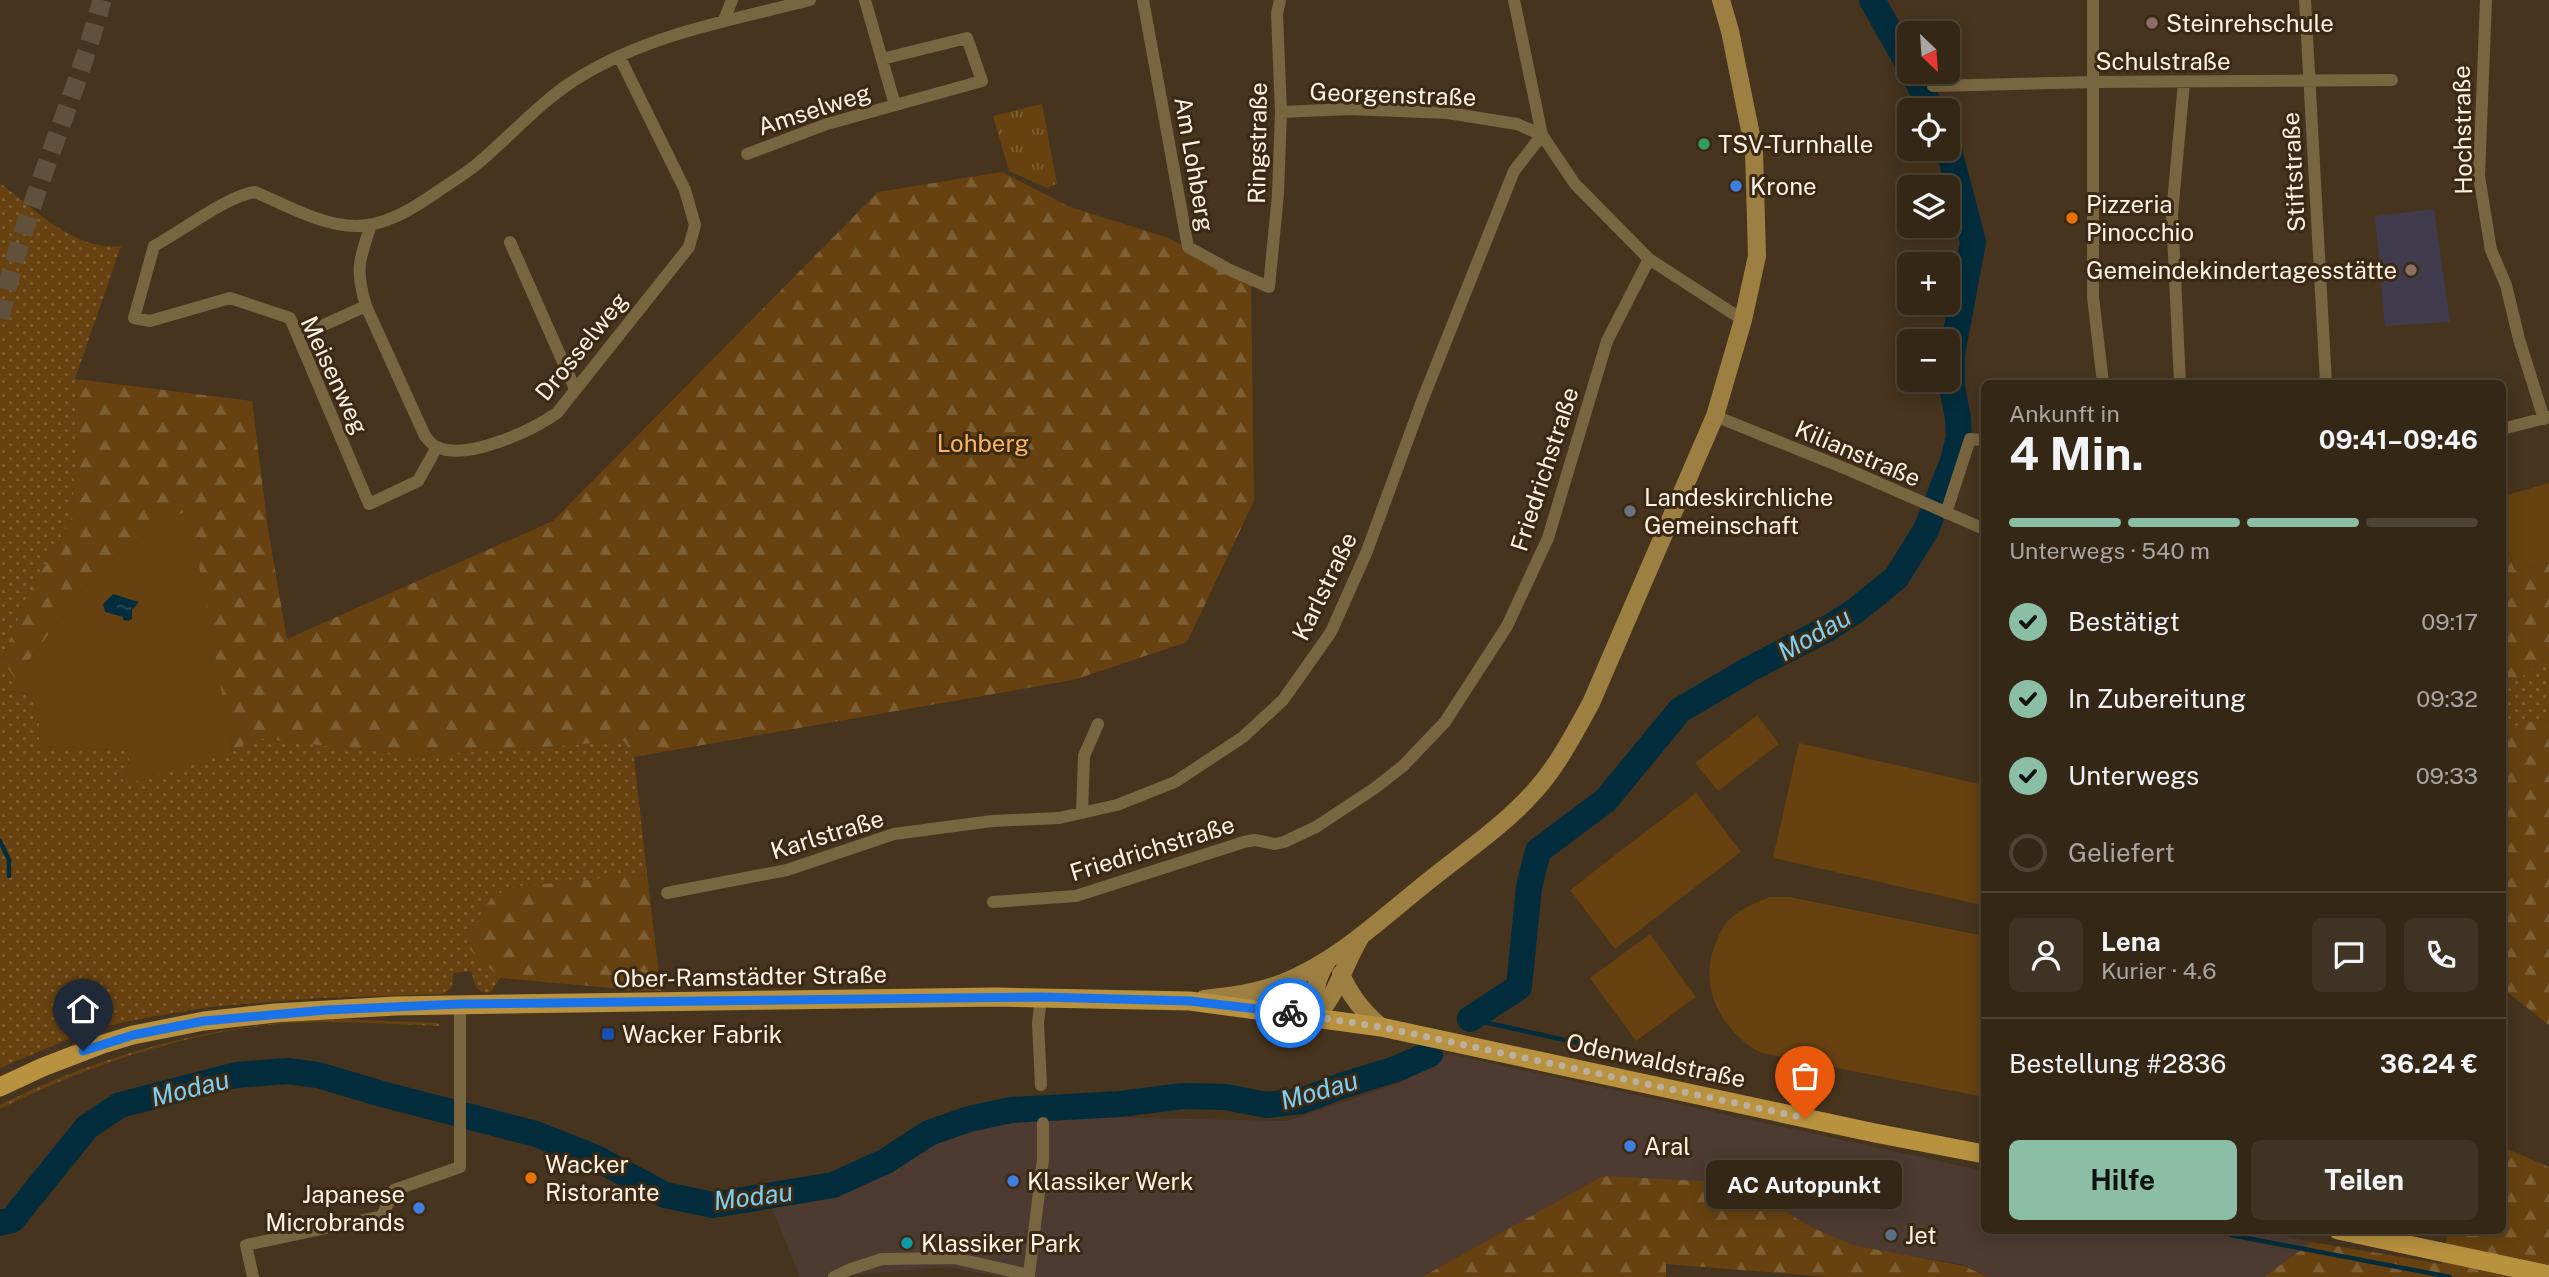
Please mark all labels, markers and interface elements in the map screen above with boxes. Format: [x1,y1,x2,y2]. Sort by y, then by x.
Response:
place label: Steinrehschule [2166,9,2334,37]
marker: Steinrehschule [2144,15,2160,31]
north arrow [1897,21,1960,84]
map controls [1897,21,1960,392]
street label: Schulstraße [2096,47,2230,75]
street label: Hochstraße [2447,65,2477,195]
street label: Georgenstraße [1309,77,1477,111]
street label: Amselweg [754,78,874,140]
street label: Ringstraße [1242,82,1272,204]
street label: Am Lohberg [1169,94,1221,234]
button: locate [1897,98,1960,161]
street label: Stiftstraße [2276,111,2310,233]
place label: TSV-Turnhalle [1718,130,1873,158]
marker: TSV-Turnhalle [1696,136,1712,152]
place label: Krone [1750,172,1817,200]
button: layers [1897,175,1960,238]
marker: Krone [1728,178,1744,194]
place label: Pizzeria Pinocchio [2086,190,2194,246]
marker: Pizzeria Pinocchio [2064,210,2080,226]
button: + [1897,252,1960,315]
place label: Gemeindekindertagesstätte [2086,256,2397,284]
marker: Gemeindekindertagesstätte [2403,262,2419,278]
street label: Drosselweg [529,286,633,406]
street label: Meisenweg [296,312,374,438]
button: − [1897,329,1960,392]
street label: Friedrichstraße [1504,383,1584,555]
text: Ankunft in [2009,400,2120,427]
street label: Kilianstraße [1791,414,1925,492]
text: 09:41–09:46 [2319,424,2478,455]
text: 4 Min. [2009,426,2144,480]
park label: Lohberg [937,429,1029,457]
place label: Landeskirchliche Gemeinschaft [1644,483,1833,539]
marker: Landeskirchliche Gemeinschaft [1622,503,1638,519]
street label: Karlstraße [1286,527,1362,645]
text: Unterwegs · 540 m [2009,537,2210,564]
water label: Modau [1772,601,1856,667]
icon: check [2009,603,2047,641]
text: Bestätigt [2068,606,2180,637]
text: 09:17 [2421,608,2478,635]
icon: check [2009,680,2047,718]
text: In Zubereitung [2068,683,2246,714]
text: 09:32 [2416,685,2478,712]
icon: check [2009,757,2047,795]
text: Unterwegs [2068,760,2199,791]
text: 09:33 [2416,762,2478,789]
street label: Karlstraße [767,804,887,864]
street label: Friedrichstraße [1066,810,1238,886]
text: Geliefert [2068,837,2175,868]
button: person [2009,918,2083,992]
button: chat [2312,918,2386,992]
button: phone [2404,918,2478,992]
text: Lena [2101,926,2161,957]
text: Kurier · 4.6 [2101,957,2216,984]
street label: Ober-Ramstädter Straße [613,960,887,992]
courier [1255,978,1325,1048]
pin [53,979,113,1051]
icon: home [64,990,102,1028]
icon: bike [1271,994,1309,1032]
place label: Wacker Fabrik [622,1020,782,1048]
marker: Wacker Fabrik [600,1026,616,1042]
street label: Odenwaldstraße [1564,1027,1748,1093]
pin [1775,1046,1835,1118]
text: Bestellung #2836 [2009,1048,2226,1079]
text: 36.24 € [2380,1048,2478,1079]
icon: bag [1786,1057,1824,1095]
water label: Modau [148,1063,232,1113]
water label: Modau [1276,1064,1362,1116]
place label: Aral [1644,1132,1691,1160]
marker: Aral [1622,1138,1638,1154]
button: Hilfe [2009,1140,2237,1220]
button: Teilen [2251,1140,2478,1220]
place label: Wacker Ristorante [545,1150,660,1206]
callout: AC Autopunkt [1707,1160,1903,1209]
place label: Klassiker Werk [1027,1167,1193,1195]
marker: Wacker Ristorante [523,1170,539,1186]
text: AC Autopunkt [1727,1171,1881,1198]
marker: Klassiker Werk [1005,1173,1021,1189]
water label: Modau [712,1176,794,1216]
place label: Japanese Microbrands [265,1180,405,1236]
marker: Japanese Microbrands [411,1200,427,1216]
place label: Jet [1905,1221,1937,1249]
marker: Jet [1883,1227,1899,1243]
place label: Klassiker Park [921,1229,1081,1257]
marker: Klassiker Park [899,1235,915,1251]

